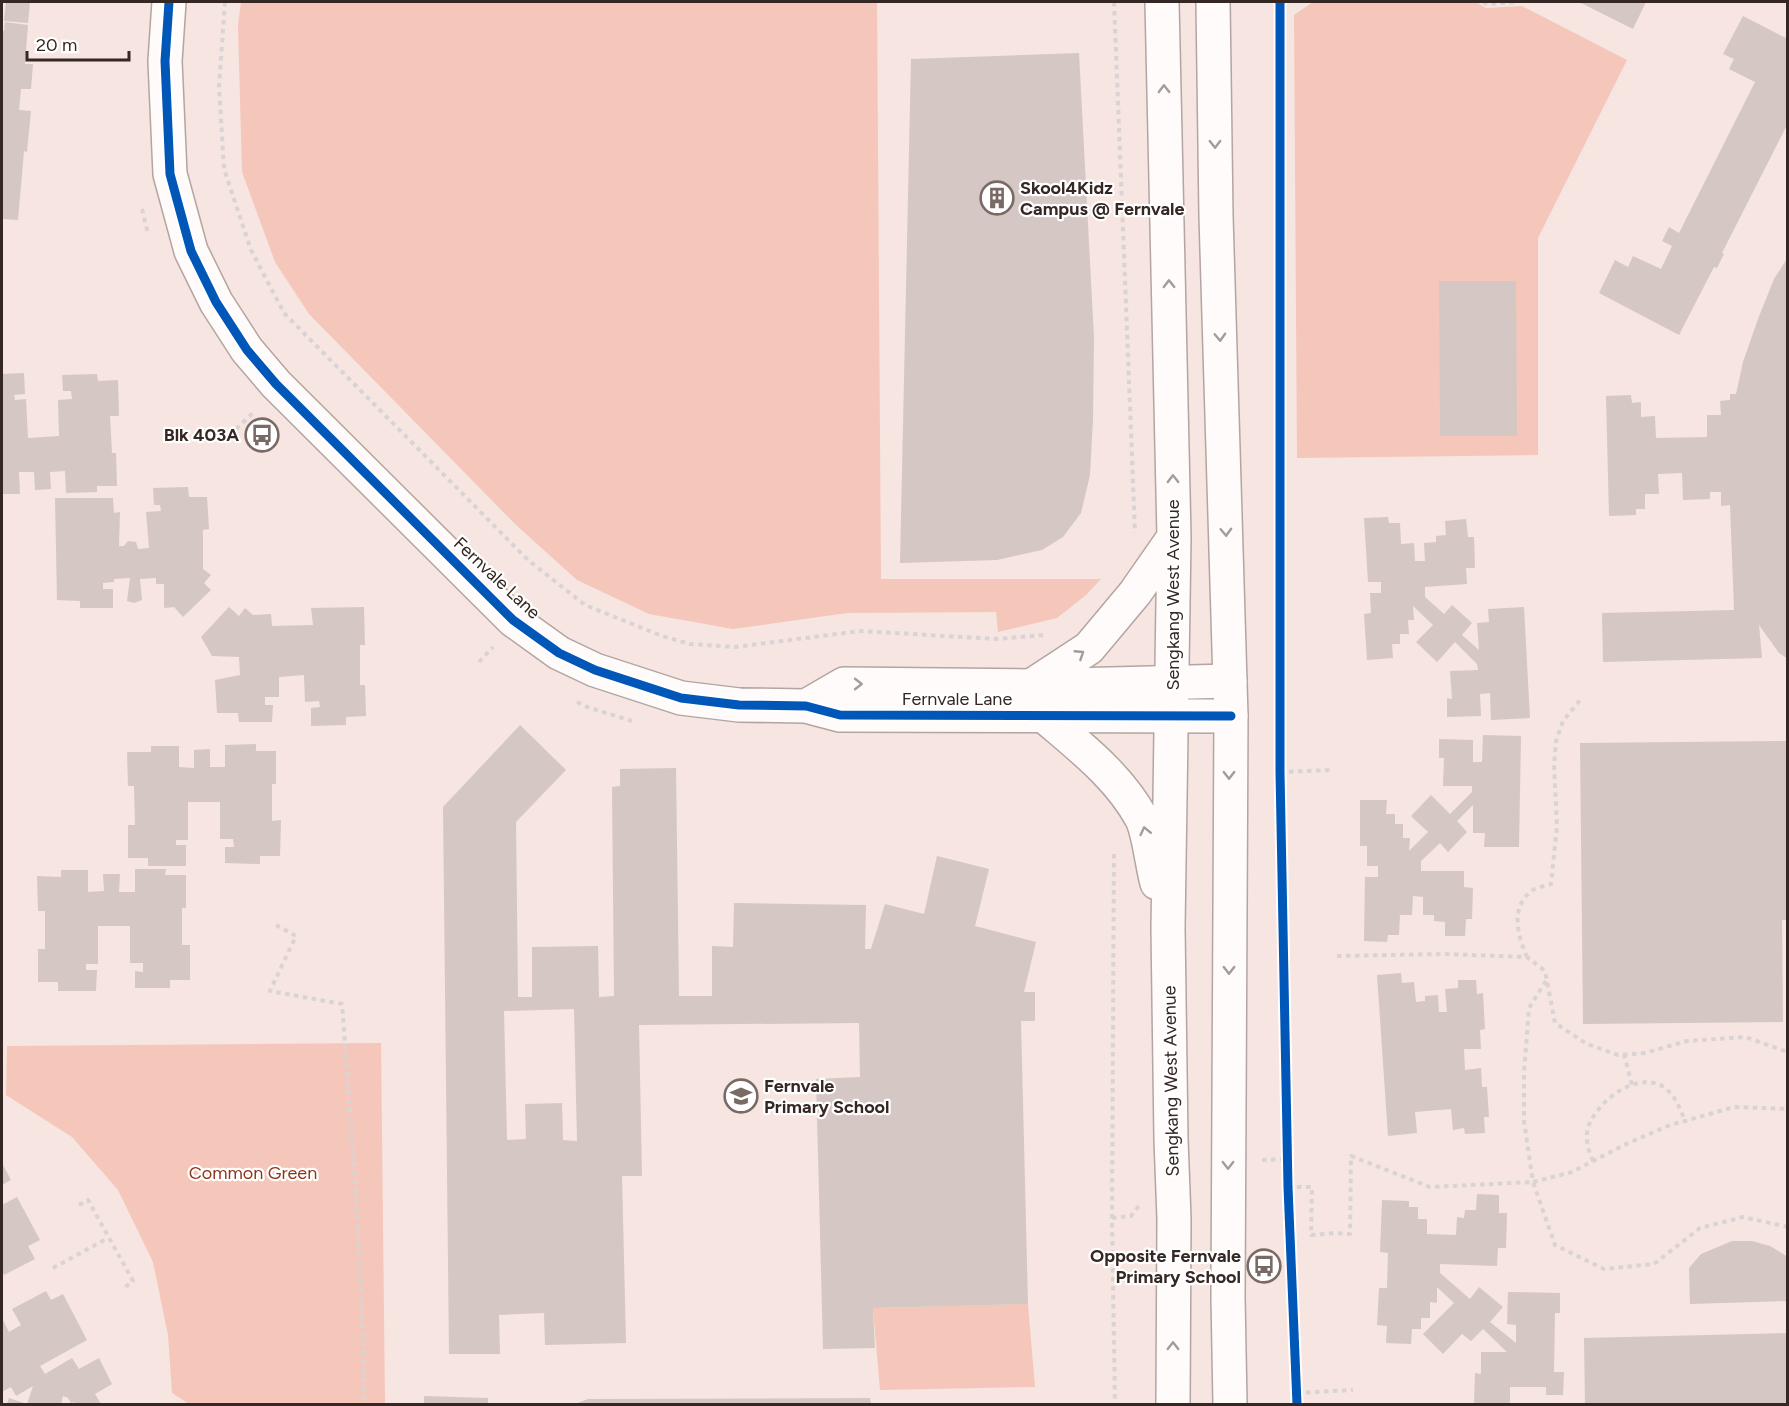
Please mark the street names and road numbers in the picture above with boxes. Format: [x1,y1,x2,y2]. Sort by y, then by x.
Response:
street label: Sengkang West Avenue [1162,499,1184,691]
street label: Fernvale Lane [449,532,545,624]
street label: Fernvale Lane [902,688,1012,710]
street label: Sengkang West Avenue [1158,985,1184,1177]

